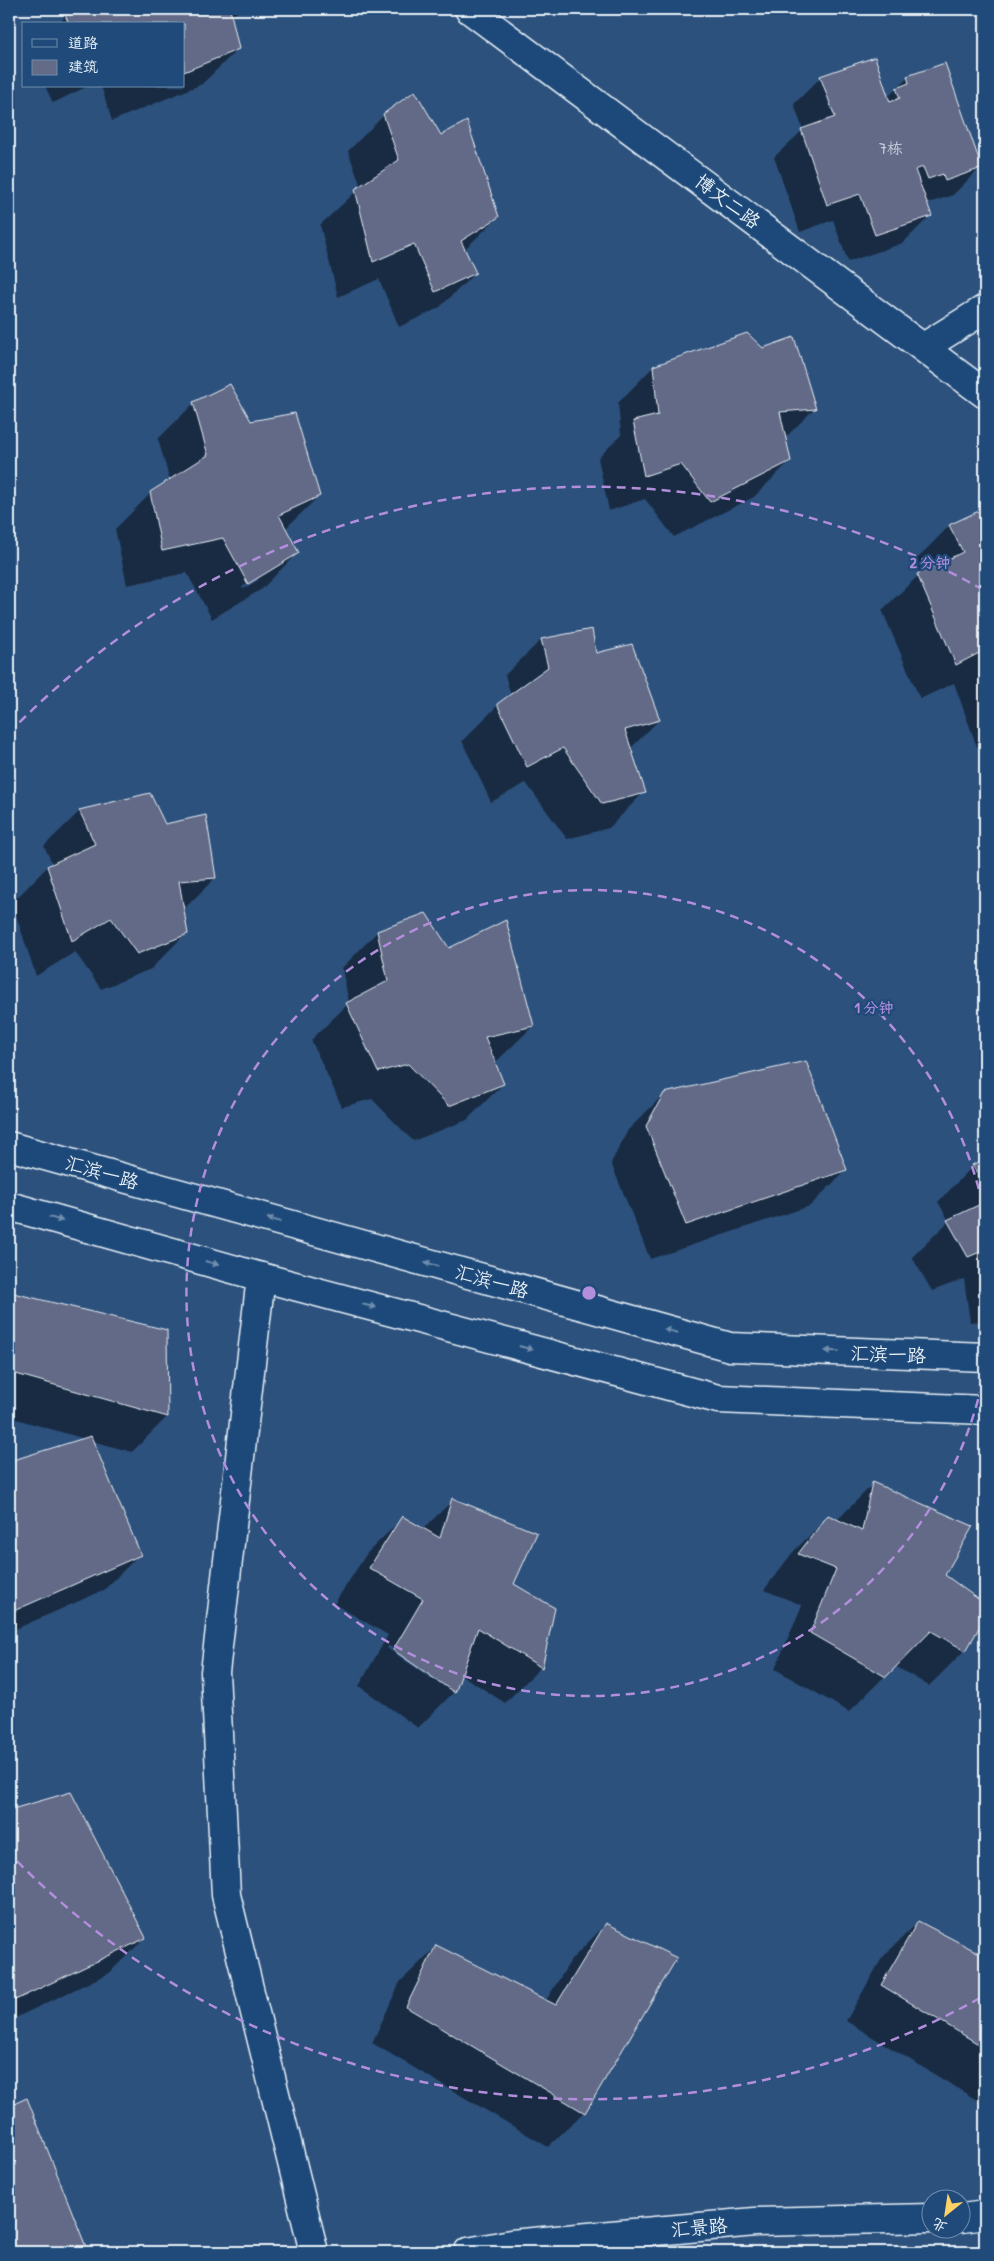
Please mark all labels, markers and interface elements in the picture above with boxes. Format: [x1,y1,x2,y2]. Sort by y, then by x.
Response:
legend [22,22,185,88]
text: 道路 [68,32,98,53]
text: 建筑 [68,56,98,77]
house number: 7栋 [879,137,903,159]
street label: 博文二路 [690,168,766,234]
text: 2 分钟 [910,552,950,573]
text: 1 分钟 [855,997,893,1018]
street label: 汇滨一路 [62,1149,142,1195]
one-way arrow [48,1215,63,1223]
one-way arrow [267,1216,282,1224]
street label: 汇滨一路 [452,1258,532,1304]
one-way arrow [205,1259,220,1267]
one-way arrow [423,1259,438,1267]
centre of rings [580,1284,598,1302]
one-way arrow [361,1302,376,1310]
one-way arrow [664,1327,679,1335]
street label: 汇滨一路 [850,1340,926,1368]
one-way arrow [518,1344,533,1352]
one-way arrow [823,1347,839,1355]
north arrow [922,2188,972,2238]
street label: 汇景路 [669,2212,729,2242]
text: 北 [928,2214,950,2237]

